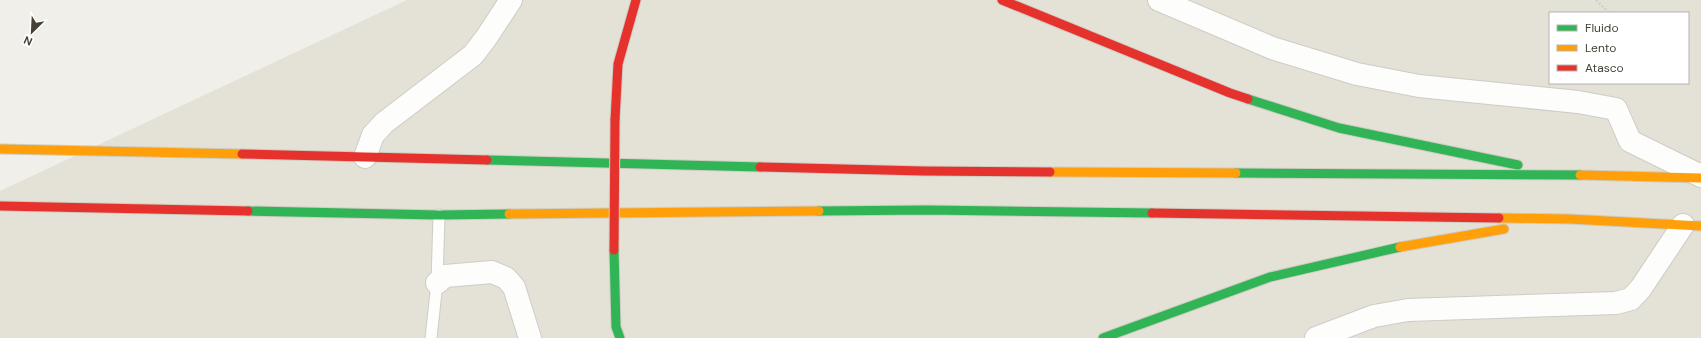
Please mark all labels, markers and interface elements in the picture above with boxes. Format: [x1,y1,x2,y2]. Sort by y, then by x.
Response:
north arrow [12,12,52,52]
legend [1549,12,1689,84]
text: Fluido [1585,20,1619,36]
text: N [21,33,34,49]
text: Lento [1585,40,1616,56]
text: Atasco [1585,60,1624,76]

